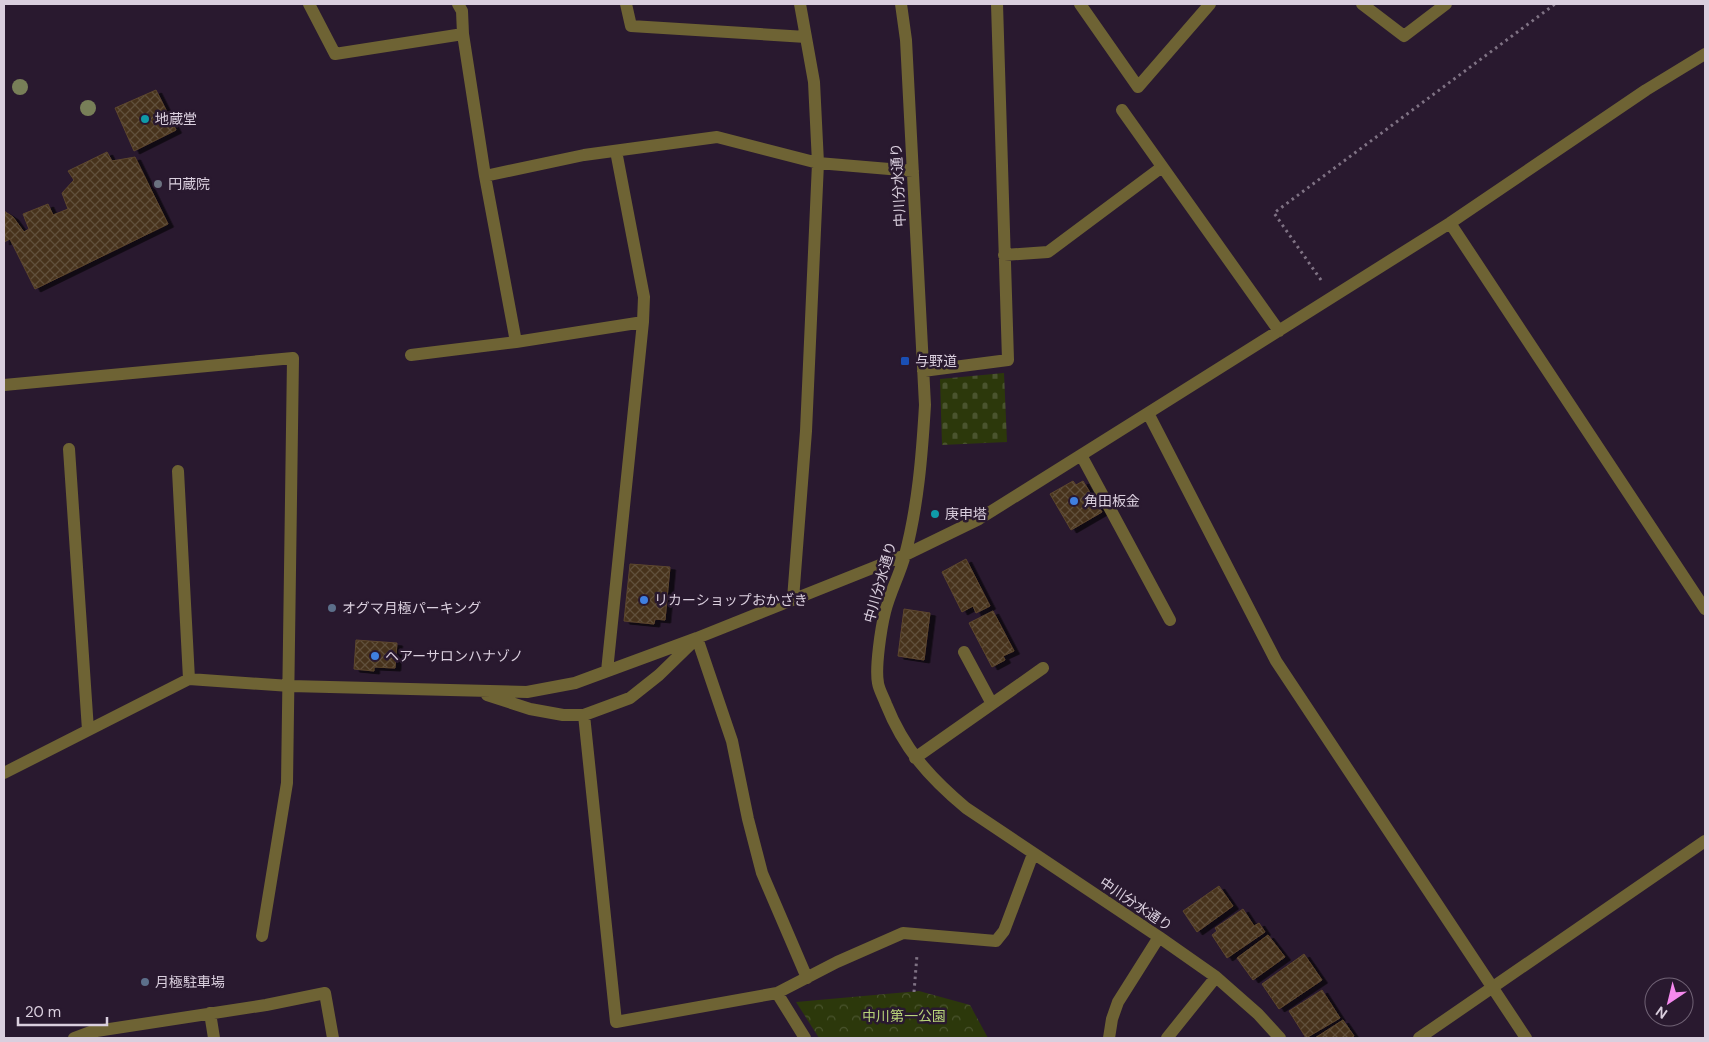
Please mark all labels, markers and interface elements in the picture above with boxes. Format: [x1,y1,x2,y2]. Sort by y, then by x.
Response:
place label: 地蔵堂 [155,110,197,128]
marker: 地蔵堂 [139,113,151,125]
street label: 中川分水通り [887,143,909,227]
place label: 円蔵院 [168,175,210,193]
marker: 円蔵院 [152,178,164,190]
place label: 与野道 [915,352,957,370]
marker: 与野道 [899,355,911,367]
place label: 角田板金 [1084,492,1140,510]
marker: 角田板金 [1068,495,1080,507]
place label: 庚申塔 [945,505,987,523]
marker: 庚申塔 [929,508,941,520]
street label: 中川分水通り [860,539,900,625]
place label: リカーショップおかざき [654,591,808,609]
marker: リカーショップおかざき [638,594,650,606]
place label: オグマ月極パーキング [342,599,481,617]
marker: オグマ月極パーキング [326,602,338,614]
place label: ヘアーサロンハナゾノ [385,647,523,665]
marker: ヘアーサロンハナゾノ [369,650,381,662]
street label: 中川分水通り [1096,873,1176,935]
place label: 月極駐車場 [155,973,225,991]
marker: 月極駐車場 [139,976,151,988]
north arrow [1644,977,1694,1027]
scale bar [18,994,106,1026]
text: 20 m [25,1002,61,1022]
text: N [1652,1002,1671,1023]
park label: 中川第一公園 [862,1007,946,1025]

